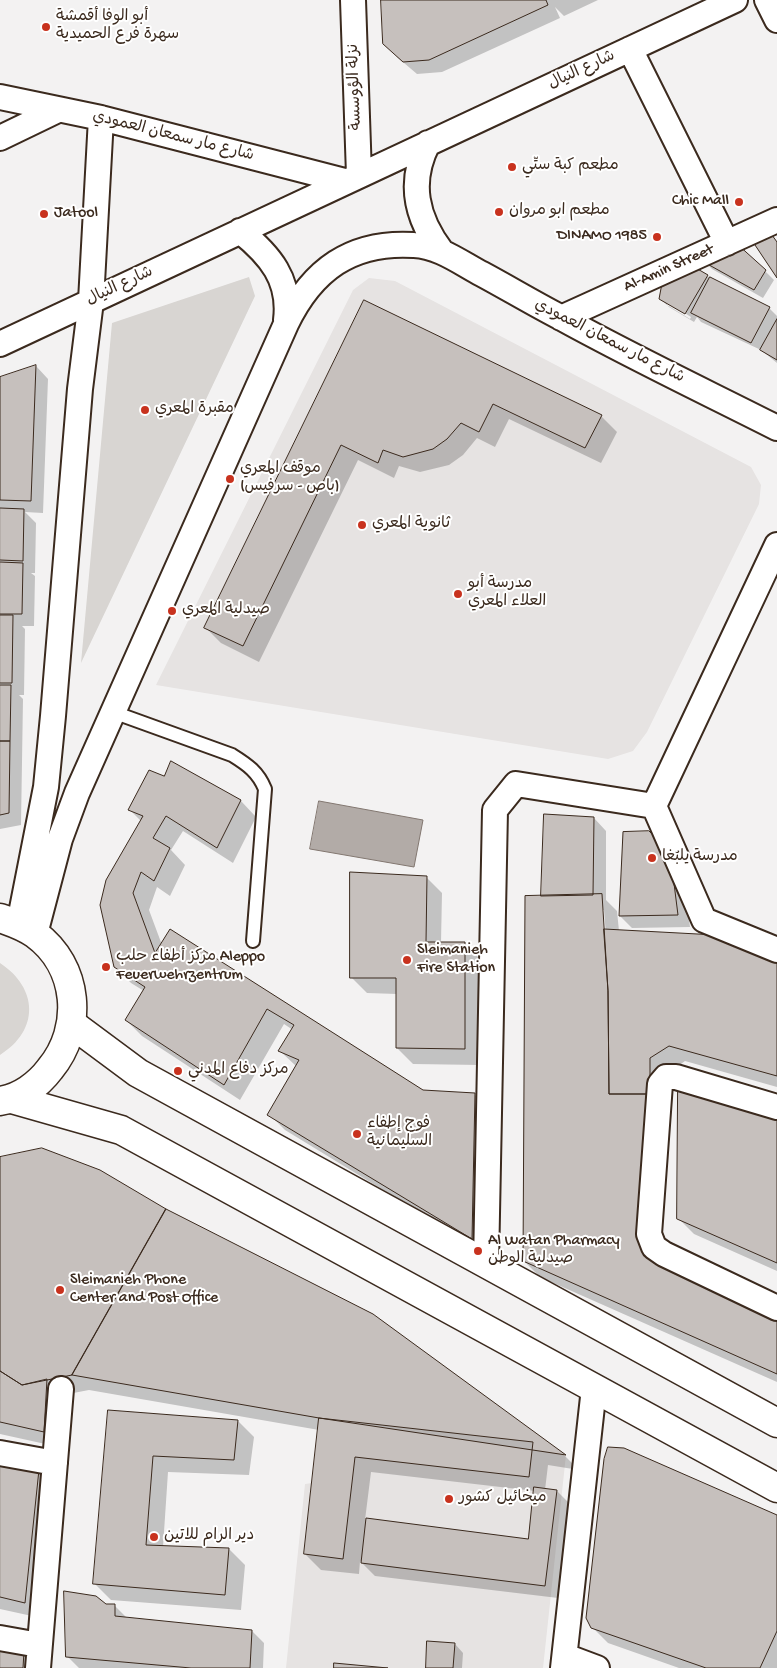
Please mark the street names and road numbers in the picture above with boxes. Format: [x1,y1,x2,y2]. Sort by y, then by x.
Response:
street label: نزلة الؤوسسة [345,43,367,131]
street label: شارع النيال [546,47,618,95]
street label: شارع مار سمعان العمودي [90,108,256,166]
street label: Al-Amin Street [621,241,717,297]
street label: شارع النيال [84,263,156,311]
street label: شارع مار سمعان العمودي [531,296,687,388]

